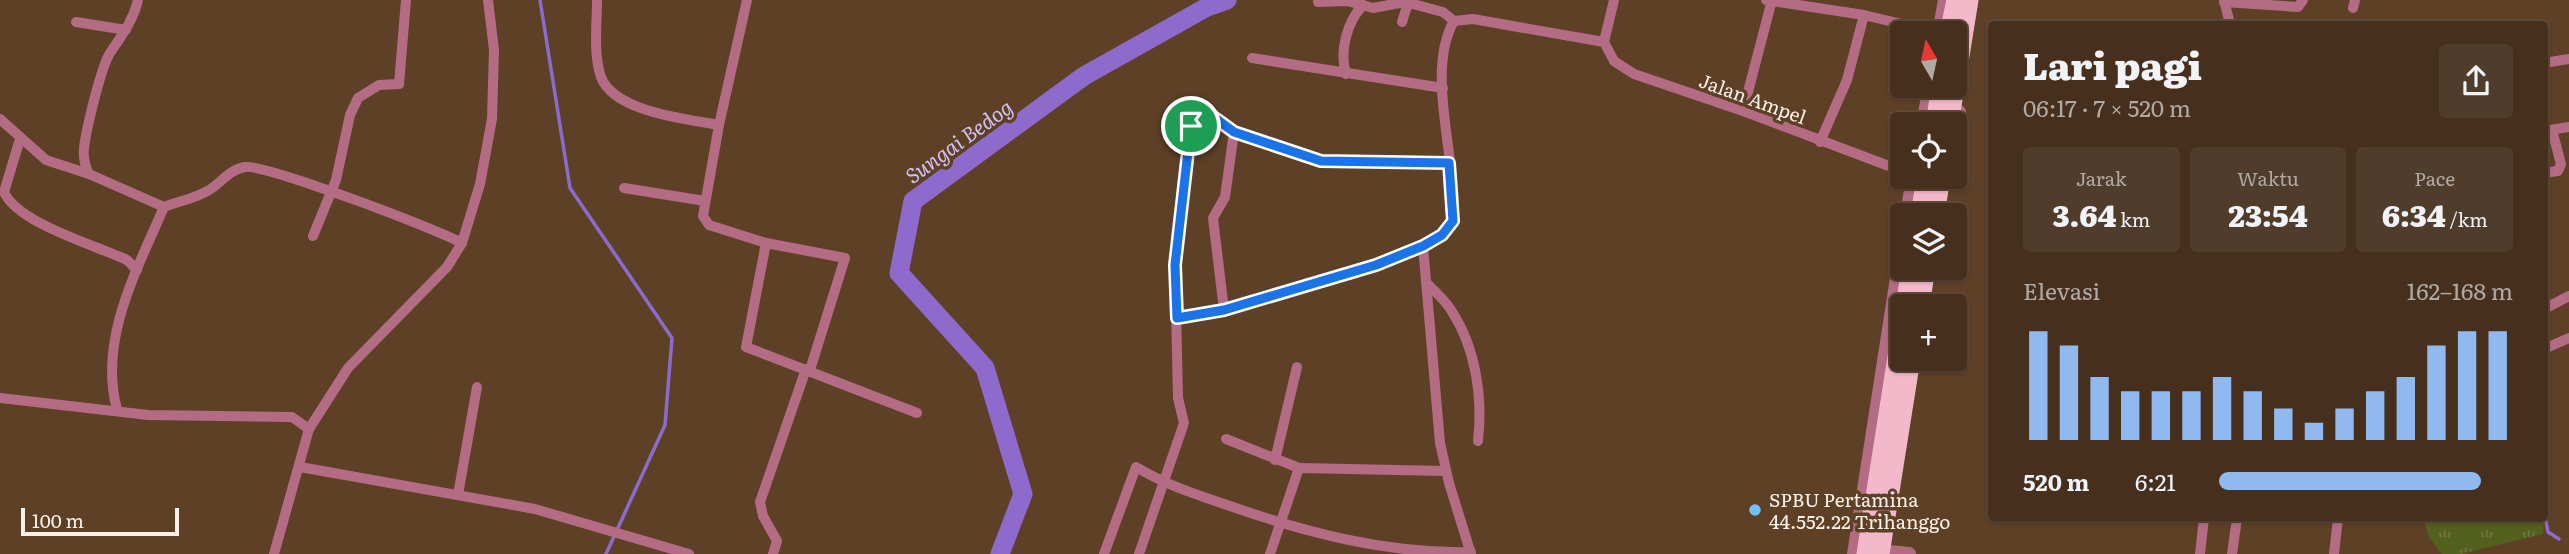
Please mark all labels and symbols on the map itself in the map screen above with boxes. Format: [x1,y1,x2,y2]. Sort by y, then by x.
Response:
north arrow [1890,21,1967,98]
street label: Jalan Ampel [1695,66,1811,130]
water label: Sungai Bedog [898,90,1018,190]
pin [1161,96,1221,156]
place label: SPBU Pertamina 44.552.22 Trihanggo [1769,485,1950,535]
marker: SPBU Pertamina 44.552.22 Trihanggo [1747,502,1763,518]
scale bar [21,505,178,537]

